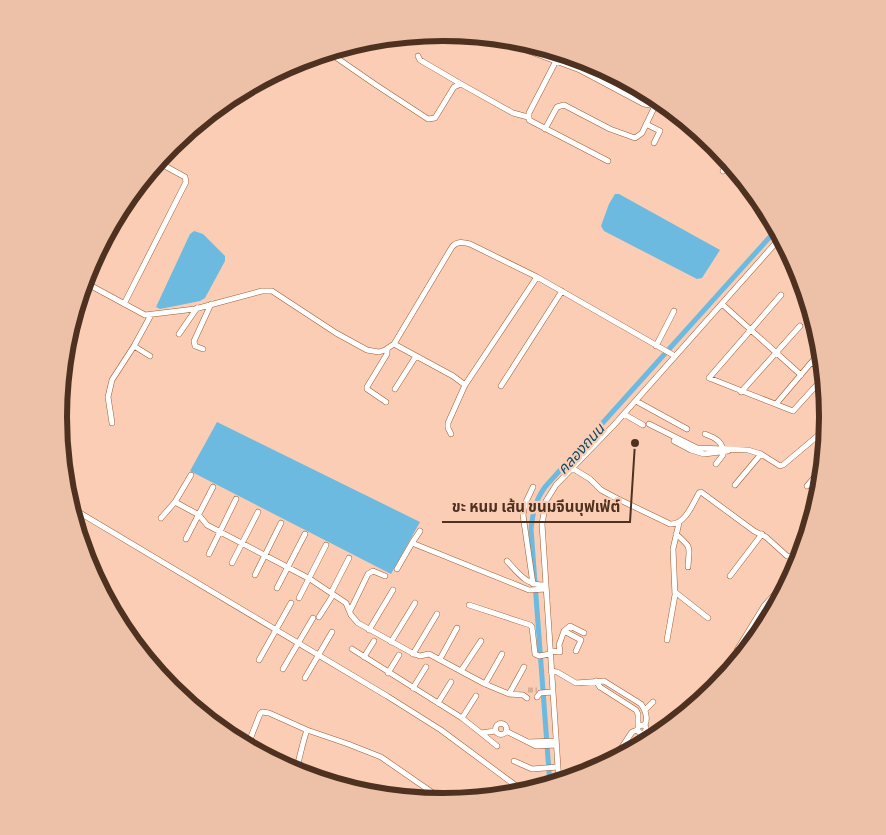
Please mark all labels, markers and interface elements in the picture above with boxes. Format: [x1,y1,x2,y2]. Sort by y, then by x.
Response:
water label: คลองถนน [554,419,609,478]
callout: ขะ หนม เส้น ขนมจีนบุฟเฟ่ต์ [442,492,630,522]
text: ขะ หนม เส้น ขนมจีนบุฟเฟ่ต์ [452,498,620,516]

